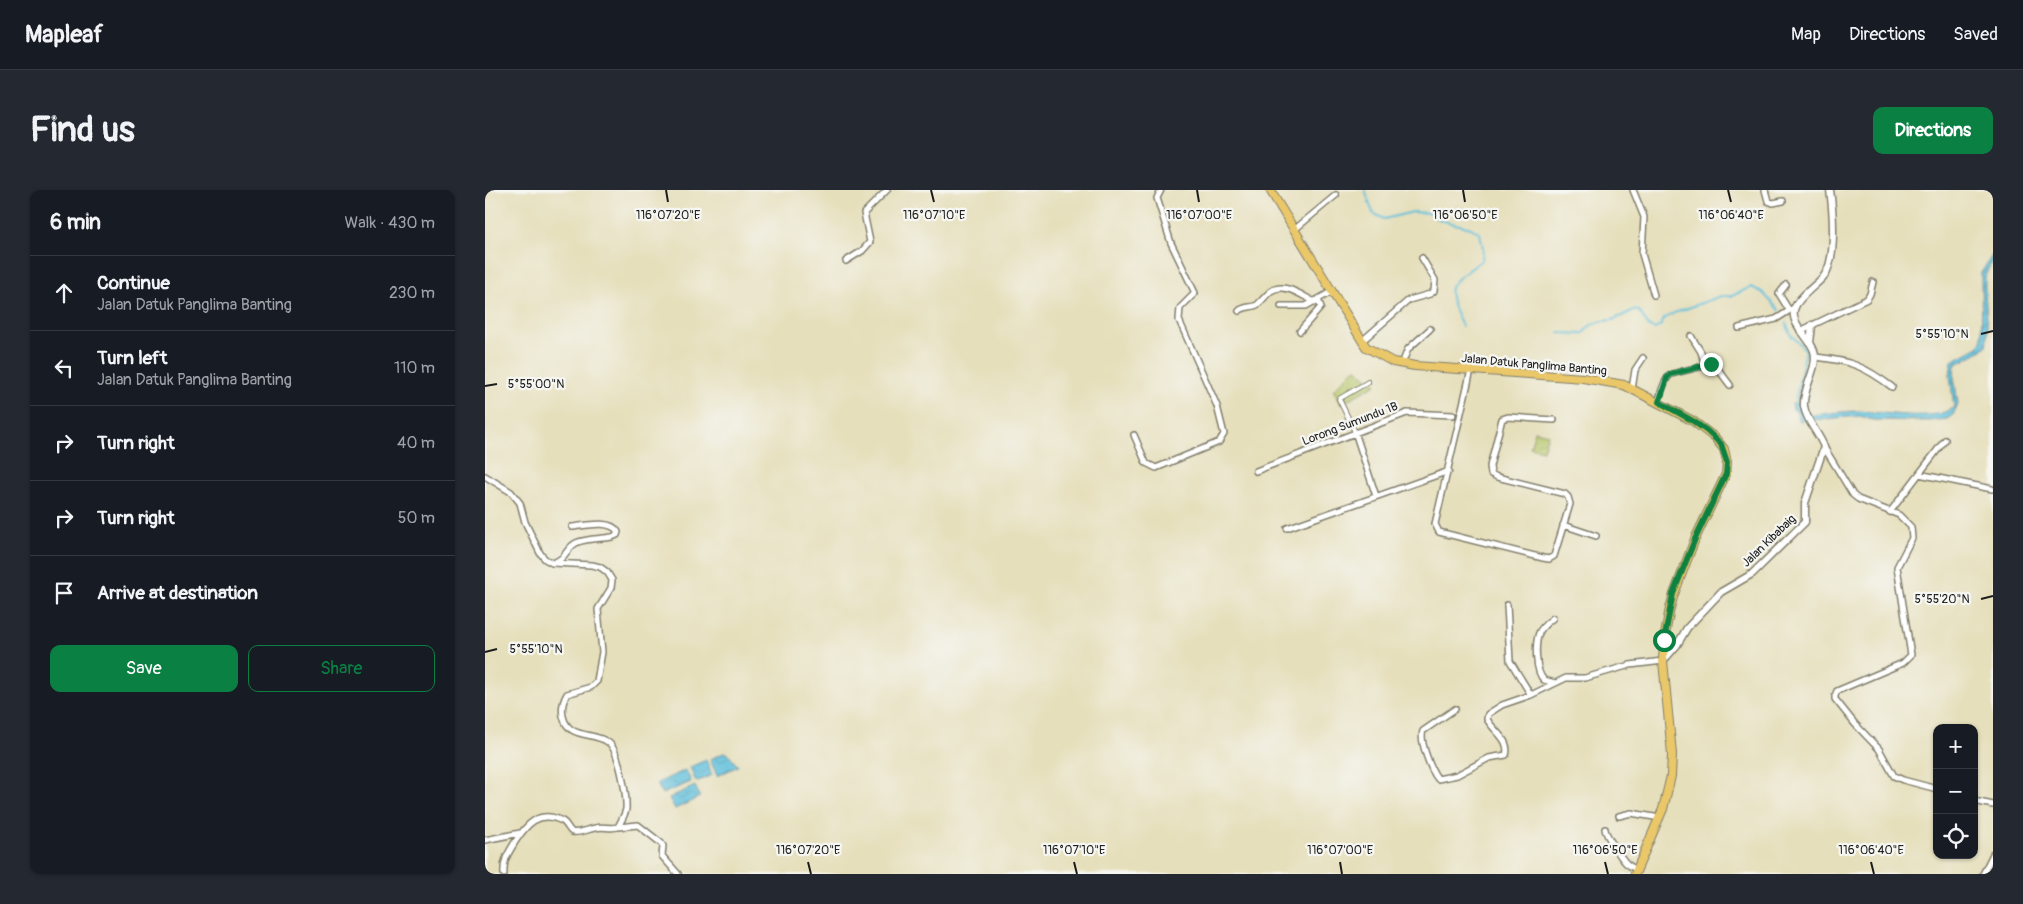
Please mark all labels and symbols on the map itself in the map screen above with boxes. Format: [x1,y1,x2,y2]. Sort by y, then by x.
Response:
text: 116°07'20"E [636,208,700,223]
text: 116°07'10"E [903,208,965,223]
text: 116°07'00"E [1166,208,1232,223]
text: 116°06'50"E [1433,208,1498,223]
text: 116°06'40"E [1698,208,1764,223]
text: 5°55'10"N [1915,327,1969,342]
street label: Jalan Datuk Panglima Banting [1461,351,1607,379]
route end [1700,353,1723,376]
text: 5°55'00"N [508,377,564,392]
street label: Lorong Sumundu 1B [1300,399,1400,449]
street label: Jalan Kibabaig [1739,512,1799,570]
text: 5°55'20"N [1914,592,1970,607]
route start [1653,629,1676,652]
text: 5°55'10"N [509,642,563,657]
text: 116°07'20"E [776,843,840,858]
text: 116°07'10"E [1043,843,1105,858]
text: 116°07'00"E [1307,843,1373,858]
text: 116°06'50"E [1573,843,1638,858]
text: 116°06'40"E [1838,843,1904,858]

